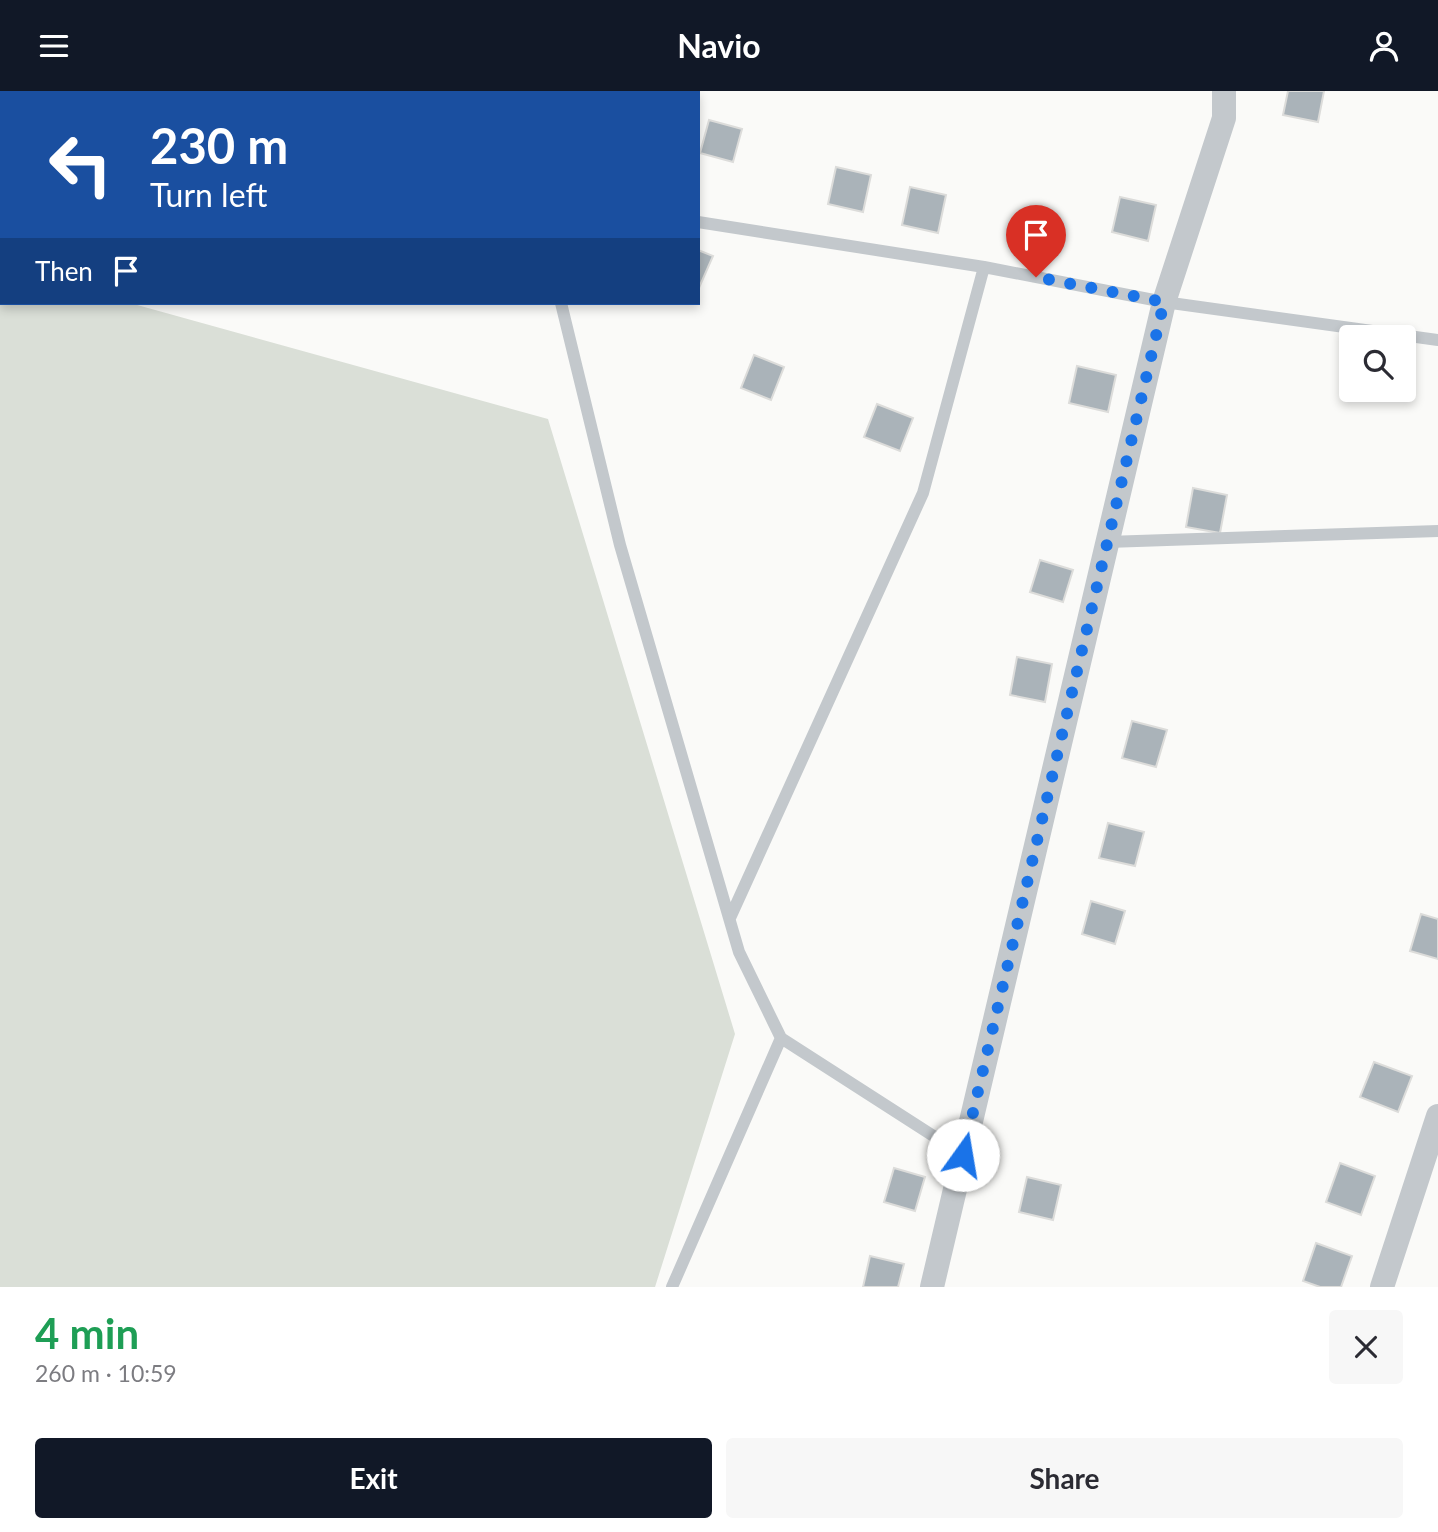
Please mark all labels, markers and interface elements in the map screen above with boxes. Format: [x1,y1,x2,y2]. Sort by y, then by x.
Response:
text: Navio [677,26,761,65]
icon: menu [35,27,73,65]
icon: person [1365,27,1403,65]
text: 230 m [150,116,288,174]
icon: left [35,119,126,210]
text: Turn left [150,175,267,214]
pin [1006,205,1066,277]
icon: arrive [1017,216,1055,254]
icon: arrive [107,252,145,290]
text: Then [35,255,93,287]
map controls [1339,325,1416,402]
button: search [1339,325,1416,402]
position arrow [926,1118,1000,1192]
text: 4 min [35,1308,139,1358]
button: close [1329,1310,1403,1384]
text: 260 m · 10:59 [35,1359,177,1387]
button: Exit [35,1438,712,1518]
button: Share [726,1438,1403,1518]

